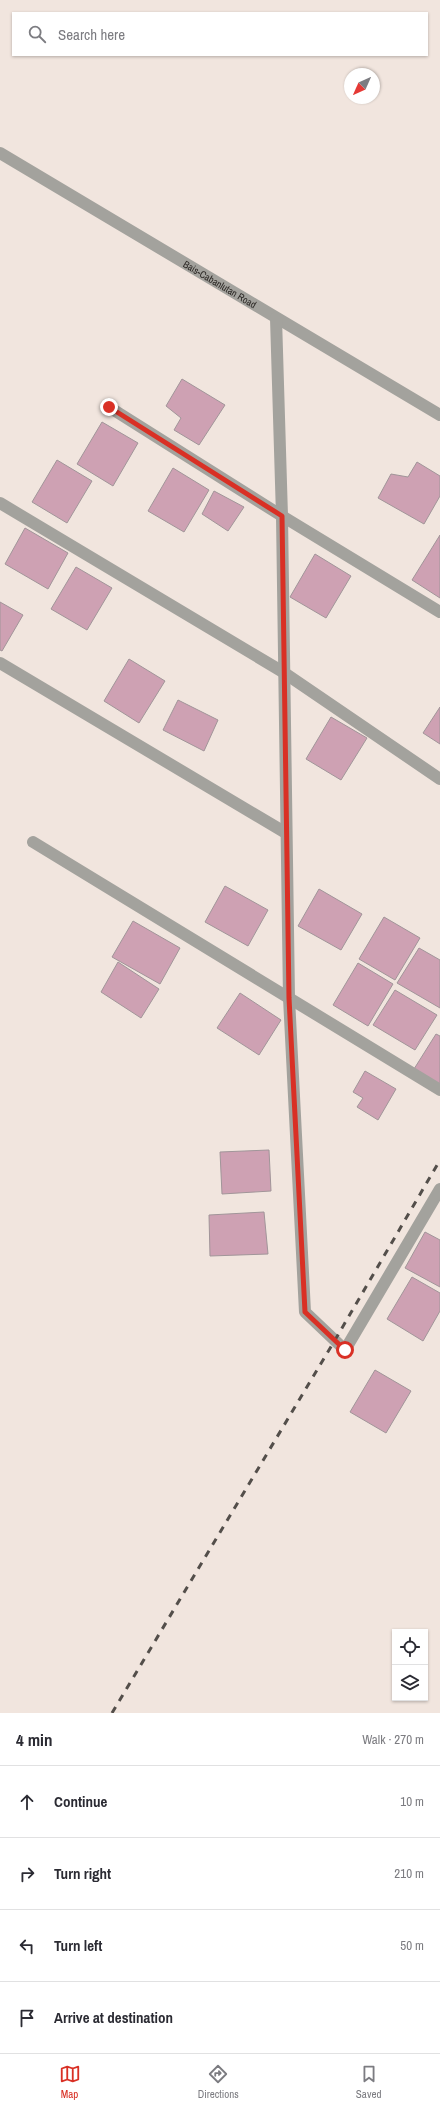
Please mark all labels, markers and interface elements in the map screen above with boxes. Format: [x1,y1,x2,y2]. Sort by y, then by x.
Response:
search box [12,12,428,56]
icon: search [26,23,48,45]
text: Search here [58,24,125,45]
north arrow [344,68,380,104]
street label: Bais-Cabanlutan Road [181,258,259,311]
route end [100,398,118,416]
route start [336,1341,354,1359]
map controls [392,1629,428,1701]
button: locate [392,1629,428,1665]
button: layers [392,1665,428,1701]
text: 4 min [16,1728,52,1751]
text: Walk · 270 m [362,1731,424,1748]
icon: ahead [16,1791,38,1813]
text: Continue [54,1791,107,1812]
text: 10 m [400,1793,424,1810]
icon: right [16,1863,38,1885]
text: Turn right [54,1863,111,1884]
text: 210 m [394,1865,424,1882]
icon: left [16,1935,38,1957]
text: Turn left [54,1935,102,1956]
text: 50 m [400,1937,424,1954]
icon: arrive [16,2007,38,2029]
text: Arrive at destination [54,2007,173,2028]
tab: Map [59,2063,81,2101]
tab: Directions [198,2063,239,2101]
tab: Saved [356,2063,381,2101]

